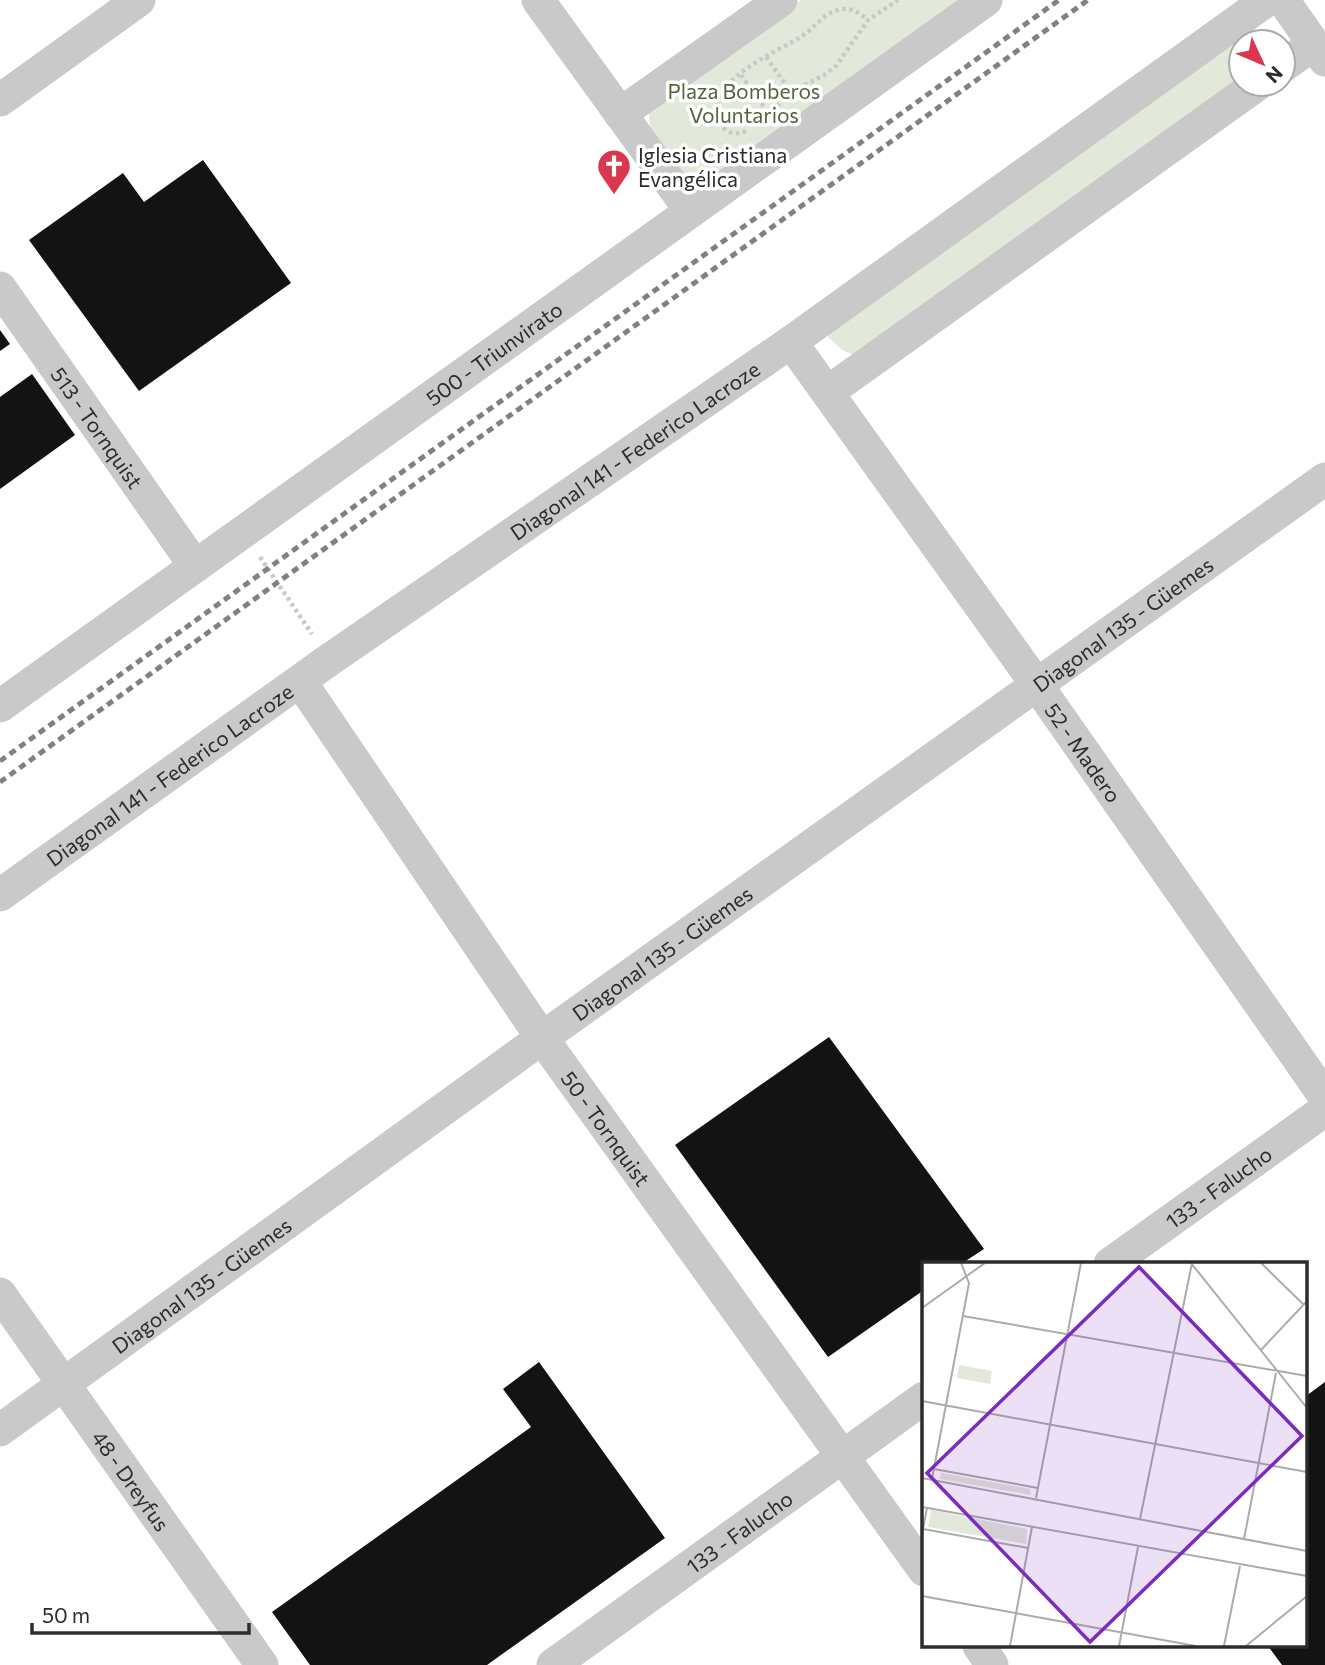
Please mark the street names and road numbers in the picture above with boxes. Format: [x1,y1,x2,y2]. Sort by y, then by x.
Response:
street label: 500 - Triunvirato [420,295,567,410]
street label: Diagonal 141 - Federico Lacroze [505,355,764,544]
street label: 513 - Tornquist [47,362,149,493]
street label: Diagonal 135 - Güemes [1028,551,1217,696]
street label: Diagonal 141 - Federico Lacroze [41,678,297,871]
street label: 52 - Madero [1041,698,1127,807]
street label: Diagonal 135 - Güemes [567,880,757,1025]
street label: 50 - Tornquist [557,1066,656,1190]
street label: 133 - Falucho [1160,1140,1276,1233]
street label: Diagonal 135 - Güemes [106,1211,295,1358]
street label: 48 - Dreyfus [88,1425,176,1535]
street label: 133 - Falucho [681,1485,797,1578]

